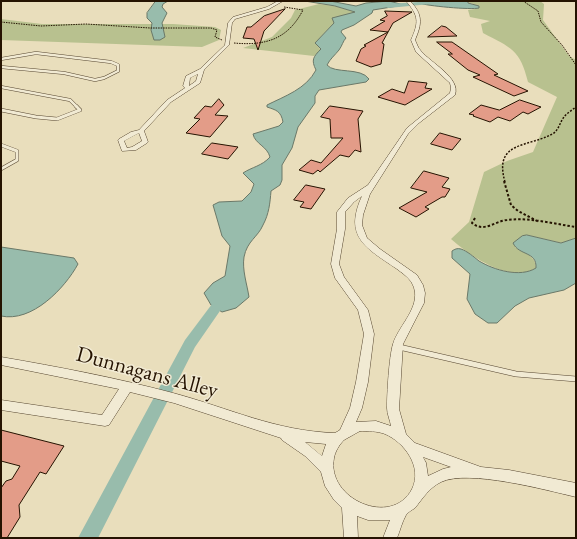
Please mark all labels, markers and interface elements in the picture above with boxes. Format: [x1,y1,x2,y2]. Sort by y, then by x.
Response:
street label: Dunnagans Alley [73,341,221,405]

